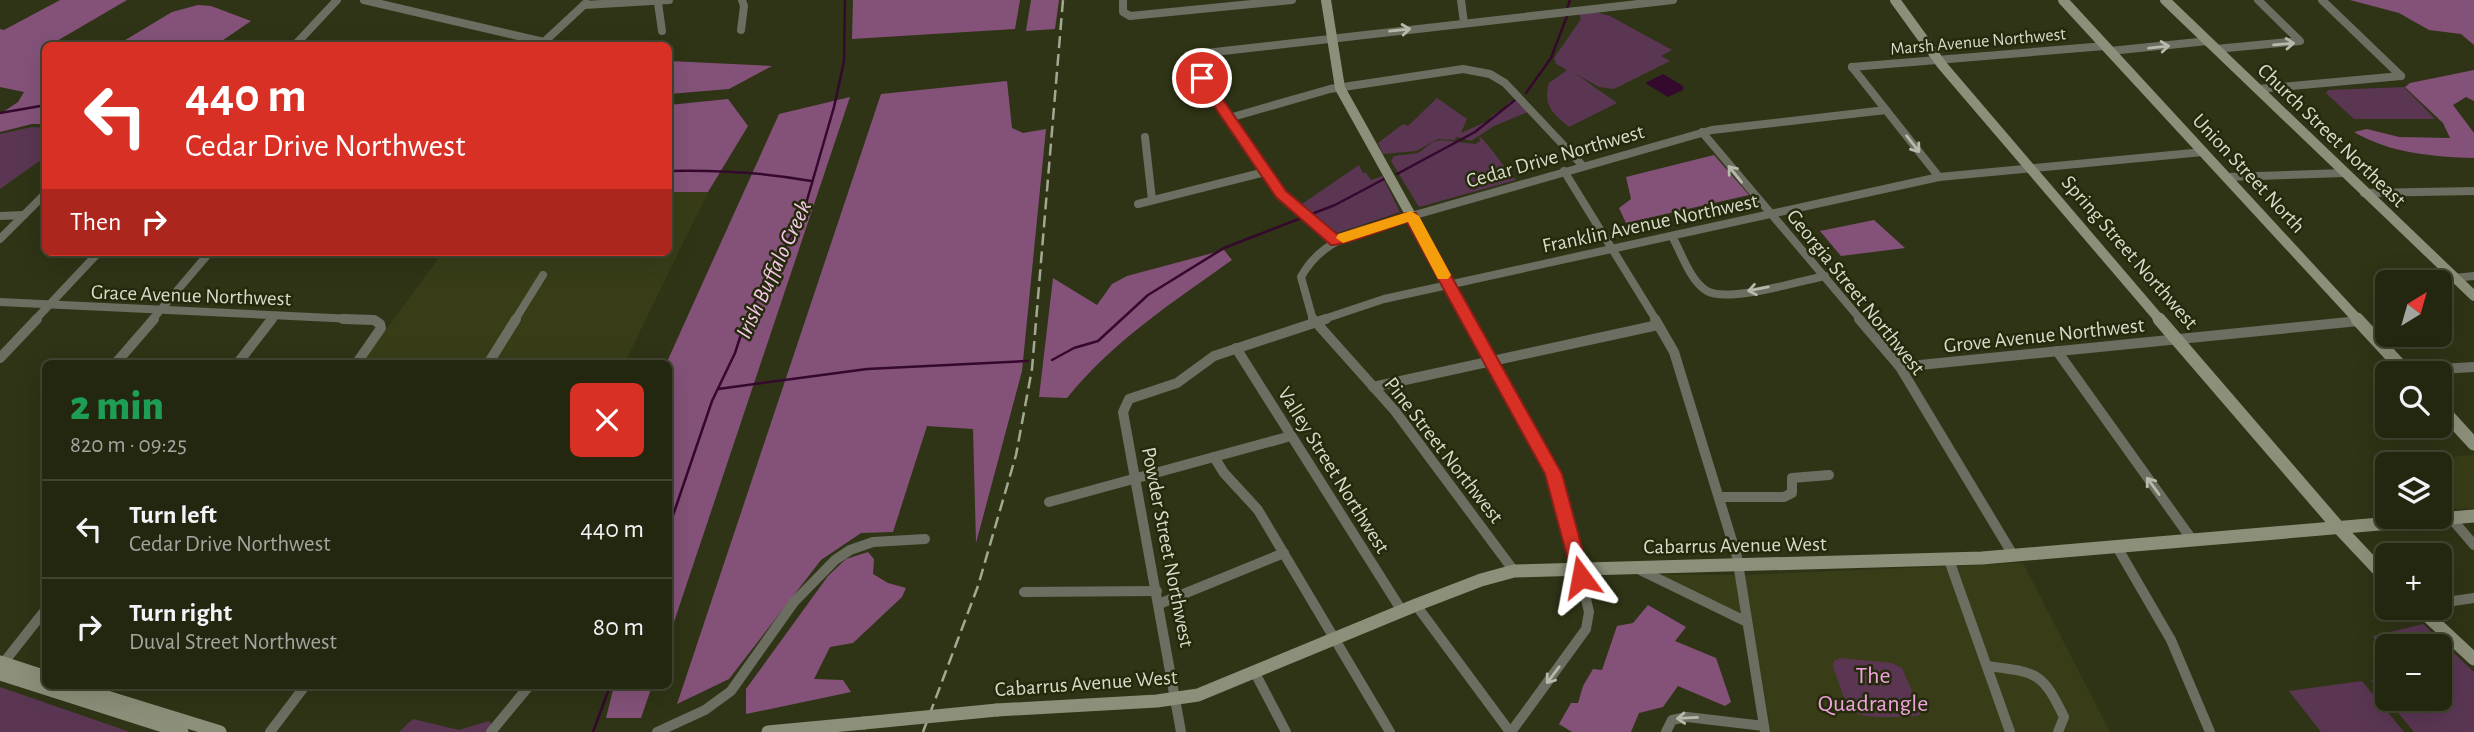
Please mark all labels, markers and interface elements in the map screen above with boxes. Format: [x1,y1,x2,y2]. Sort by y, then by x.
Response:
one-way arrow [1388,23,1411,36]
street label: Marsh Avenue Northwest [1890,25,2067,59]
one-way arrow [2272,37,2294,50]
one-way arrow [2147,40,2170,53]
pin [1172,48,1232,108]
icon: arrive [1183,59,1221,97]
street label: Church Street Northeast [2254,59,2410,211]
icon: left [70,70,161,161]
text: 440 m [185,72,307,121]
street label: Union Street North [2188,110,2309,237]
street label: Cedar Drive Northwest [1464,121,1647,192]
text: Cedar Drive Northwest [185,130,465,162]
one-way arrow [1905,134,1920,152]
one-way arrow [1728,165,1743,183]
street label: Spring Street Northwest [2057,172,2202,333]
street label: Franklin Avenue Northwest [1540,190,1760,257]
water label: Irish Buffalo Creek [732,197,817,342]
icon: right [135,203,173,241]
street label: Georgia Street Northwest [1783,206,1929,379]
text: Then [70,209,121,235]
north arrow [2375,270,2452,346]
map controls [2375,270,2452,711]
street label: Grace Avenue Northwest [90,282,292,310]
one-way arrow [1747,283,1770,296]
street label: Grove Avenue Northwest [1943,314,2146,356]
button: search [2375,361,2452,438]
street label: Pine Street Northwest [1380,373,1507,528]
button: close [570,383,644,457]
street label: Valley Street Northwest [1274,383,1393,557]
text: 2 min [70,385,164,427]
text: 820 m · 09:25 [70,434,187,457]
street label: Powder Street Northwest [1138,445,1197,649]
button: layers [2375,452,2452,529]
one-way arrow [2146,477,2160,496]
text: Turn left [129,502,217,528]
icon: left [70,510,108,548]
text: 440 m [580,516,644,542]
text: Cedar Drive Northwest [129,533,331,556]
street label: Cabarrus Avenue West [1643,533,1827,558]
position arrow [1544,540,1618,614]
button: + [2375,543,2452,620]
text: Turn right [129,600,232,626]
icon: right [70,608,108,646]
text: 80 m [593,614,644,640]
text: Duval Street Northwest [129,631,337,654]
button: − [2375,634,2452,711]
park label: The Quadrangle [1818,664,1928,716]
one-way arrow [1546,666,1561,684]
street label: Cabarrus Avenue West [994,667,1178,700]
one-way arrow [1676,712,1699,725]

